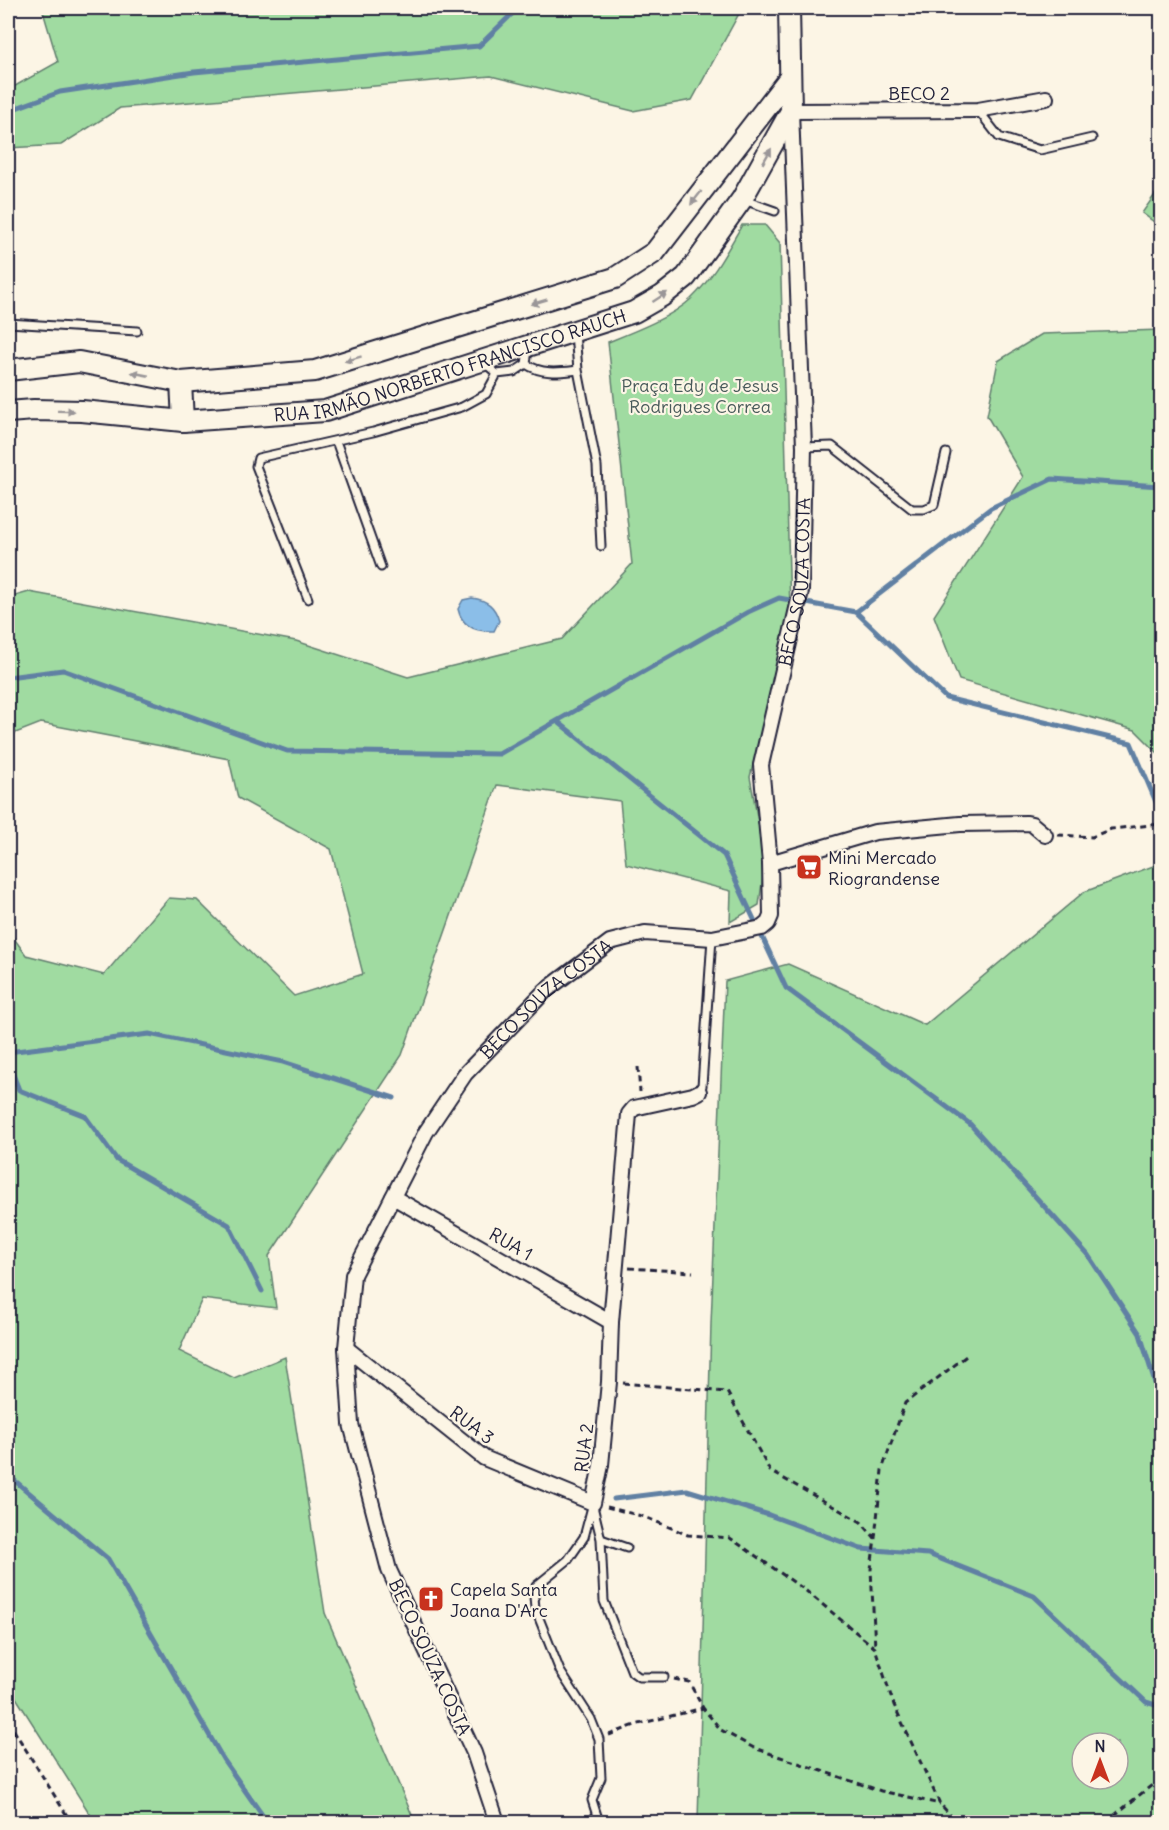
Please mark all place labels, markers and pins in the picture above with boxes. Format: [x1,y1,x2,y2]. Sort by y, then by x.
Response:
place label: Mini Mercado Riograndense [828,846,940,890]
supermarket icon: Mini Mercado Riograndense [794,852,824,882]
place label: Capela Santa Joana D'Arc [450,1578,557,1622]
church icon: Capela Santa Joana D'Arc [416,1584,446,1614]

